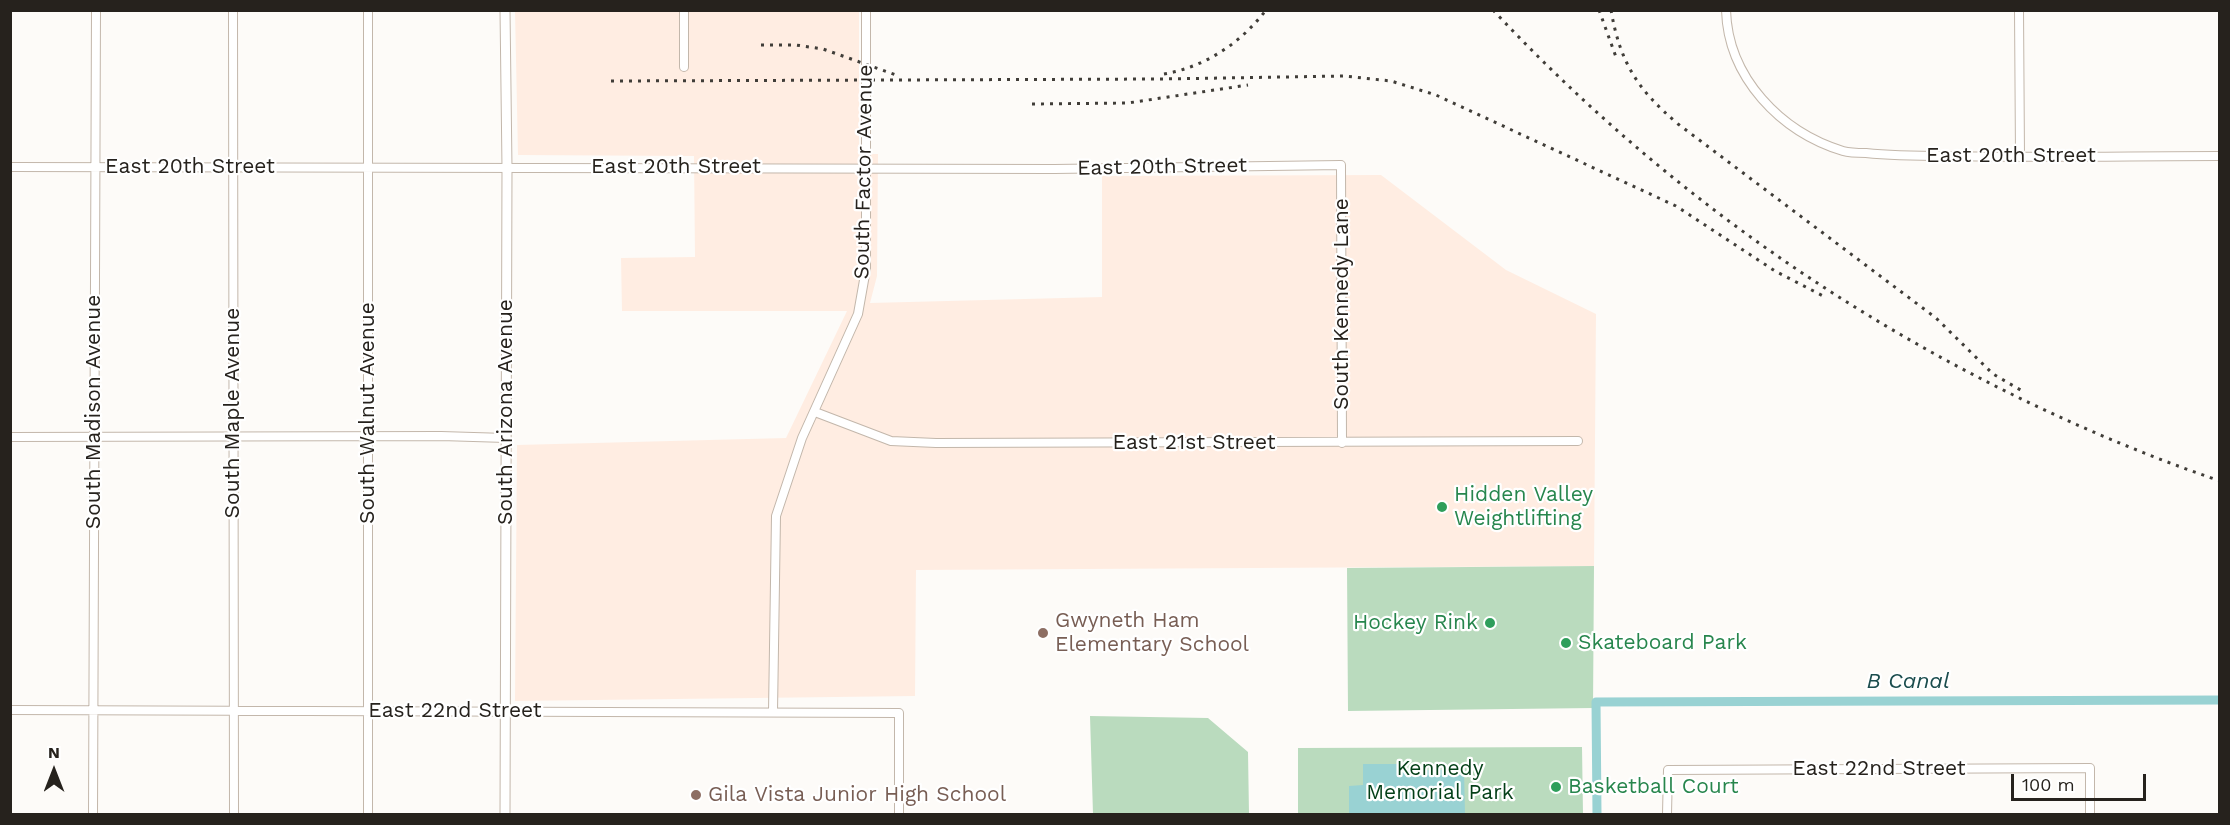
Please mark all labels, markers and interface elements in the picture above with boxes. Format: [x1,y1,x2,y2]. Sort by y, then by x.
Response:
street label: South Factor Avenue [850,64,878,280]
street label: East 20th Street [1926,143,2096,169]
street label: East 20th Street [1077,153,1247,181]
street label: East 20th Street [105,154,275,180]
street label: East 20th Street [591,154,761,180]
street label: South Kennedy Lane [1329,198,1355,410]
street label: South Madison Avenue [81,295,107,529]
street label: South Arizona Avenue [493,299,519,525]
street label: South Walnut Avenue [355,302,381,524]
street label: South Maple Avenue [220,308,246,518]
street label: East 21st Street [1113,430,1275,456]
place label: Hidden Valley Weightlifting [1454,482,1593,532]
marker: Hidden Valley Weightlifting [1435,500,1449,514]
place label: Gwyneth Ham Elementary School [1055,608,1249,658]
place label: Hockey Rink [1353,610,1478,636]
marker: Hockey Rink [1483,616,1497,630]
marker: Gwyneth Ham Elementary School [1036,626,1050,640]
place label: Skateboard Park [1578,630,1747,656]
marker: Skateboard Park [1559,636,1573,650]
water label: B Canal [1866,669,1950,695]
street label: East 22nd Street [368,698,542,724]
north arrow [24,741,84,801]
text: N [48,743,60,762]
park label: Kennedy Memorial Park [1366,756,1514,806]
street label: East 22nd Street [1792,756,1966,782]
scale bar [2014,762,2149,800]
place label: Basketball Court [1568,774,1739,800]
text: 100 m [2022,774,2075,795]
marker: Basketball Court [1549,780,1563,794]
place label: Gila Vista Junior High School [708,782,1006,808]
marker: Gila Vista Junior High School [689,788,703,802]

